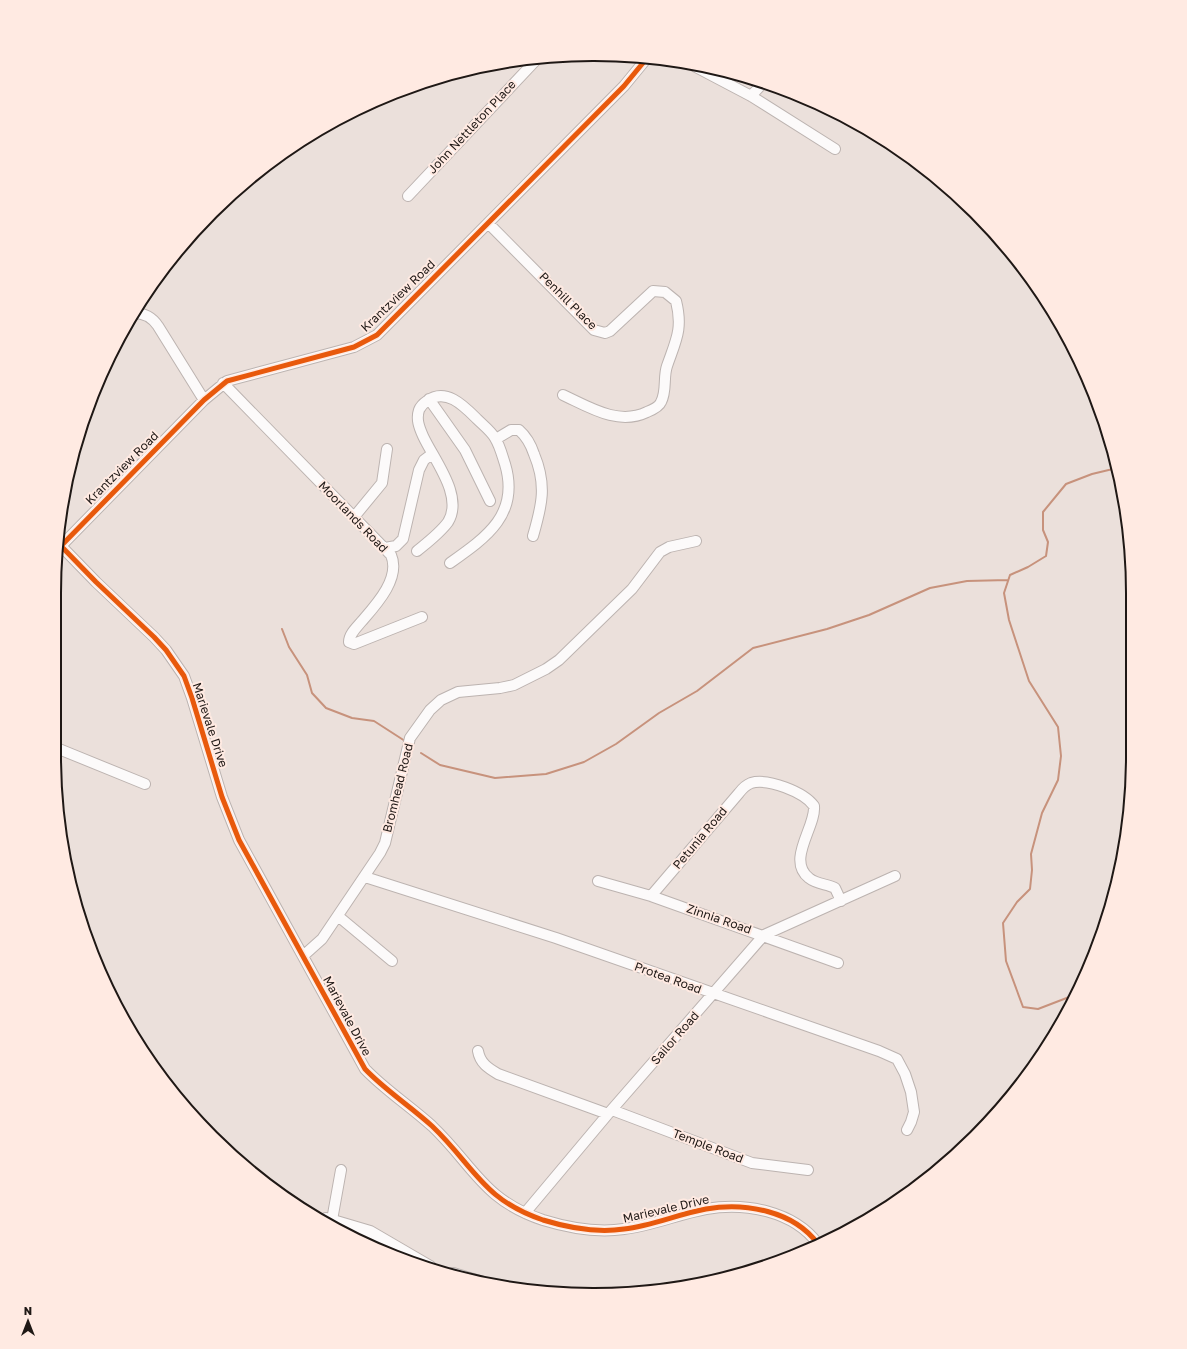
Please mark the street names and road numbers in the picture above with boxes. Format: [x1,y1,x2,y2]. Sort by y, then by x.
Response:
street label: John Nettleton Place [424,77,519,176]
street label: Krantzview Road [358,257,438,335]
street label: Penhill Place [536,269,600,333]
street label: Krantzview Road [82,428,161,507]
street label: Moorlands Road [315,478,391,556]
street label: Marievale Drive [190,681,231,769]
street label: Bromhead Road [379,742,416,834]
street label: Petunia Road [669,804,730,872]
street label: Zinnia Road [685,900,754,937]
street label: Protea Road [632,958,704,997]
street label: Marievale Drive [320,973,375,1058]
street label: Sailor Road [647,1008,702,1067]
street label: Temple Road [671,1125,746,1166]
street label: Marievale Drive [621,1191,711,1226]

